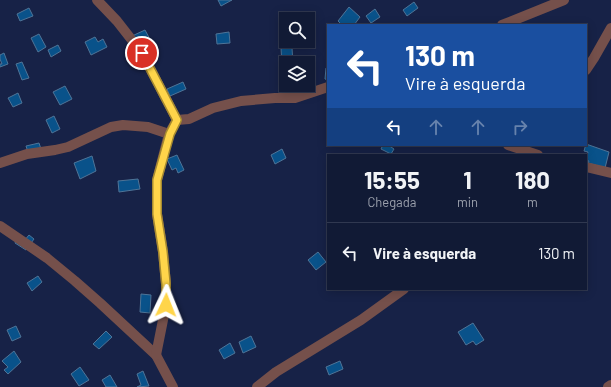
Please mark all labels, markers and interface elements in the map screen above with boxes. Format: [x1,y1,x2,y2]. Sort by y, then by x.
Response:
map controls [279,12,315,92]
button: search [279,12,315,48]
pin [125,36,159,70]
text: 130 m [405,38,475,72]
icon: left [339,40,391,92]
icon: arrive [131,42,153,64]
button: layers [279,56,315,92]
text: Vire à esquerda [405,72,525,94]
icon: left [383,116,405,138]
icon: ahead [425,116,447,138]
icon: ahead [467,116,489,138]
icon: right [509,116,531,138]
text: 15:55 [364,165,420,194]
text: 1 [463,165,472,194]
text: 180 [515,165,550,194]
text: Chegada [367,194,416,210]
text: min [457,194,478,210]
text: m [527,194,538,210]
icon: left [339,242,361,264]
text: Vire à esquerda [373,244,476,262]
text: 130 m [538,244,575,262]
position arrow [145,284,187,326]

